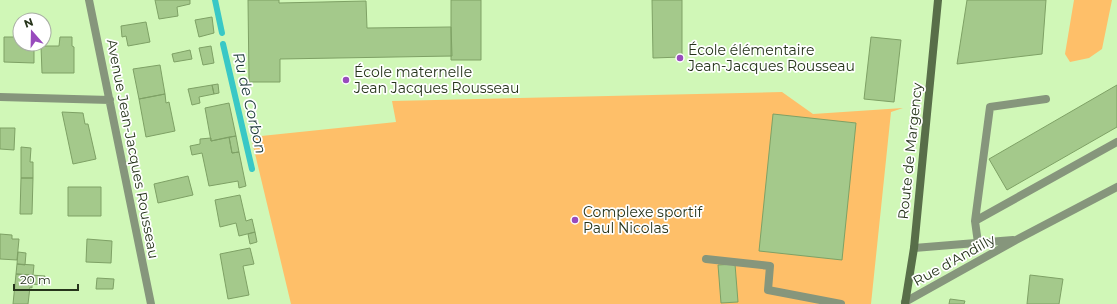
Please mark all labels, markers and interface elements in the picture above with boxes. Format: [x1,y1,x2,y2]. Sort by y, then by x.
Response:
north arrow [12,12,52,52]
text: N [22,15,35,31]
street label: Avenue Jean-Jacques Rousseau [103,38,163,260]
place label: École élémentaire Jean-Jacques Rousseau [687,41,855,75]
water label: Ru de Corbon [229,50,271,156]
marker: École élémentaire Jean-Jacques Rousseau [675,53,685,63]
place label: École maternelle Jean Jacques Rousseau [353,63,519,97]
marker: École maternelle Jean Jacques Rousseau [341,75,351,85]
street label: Route de Margency [894,81,926,220]
place label: Complexe sportif Paul Nicolas [583,203,703,237]
marker: Complexe sportif Paul Nicolas [570,215,580,225]
street label: Rue d'Andilly [910,230,999,290]
scale bar [14,266,78,292]
text: 20 m [20,272,51,287]

